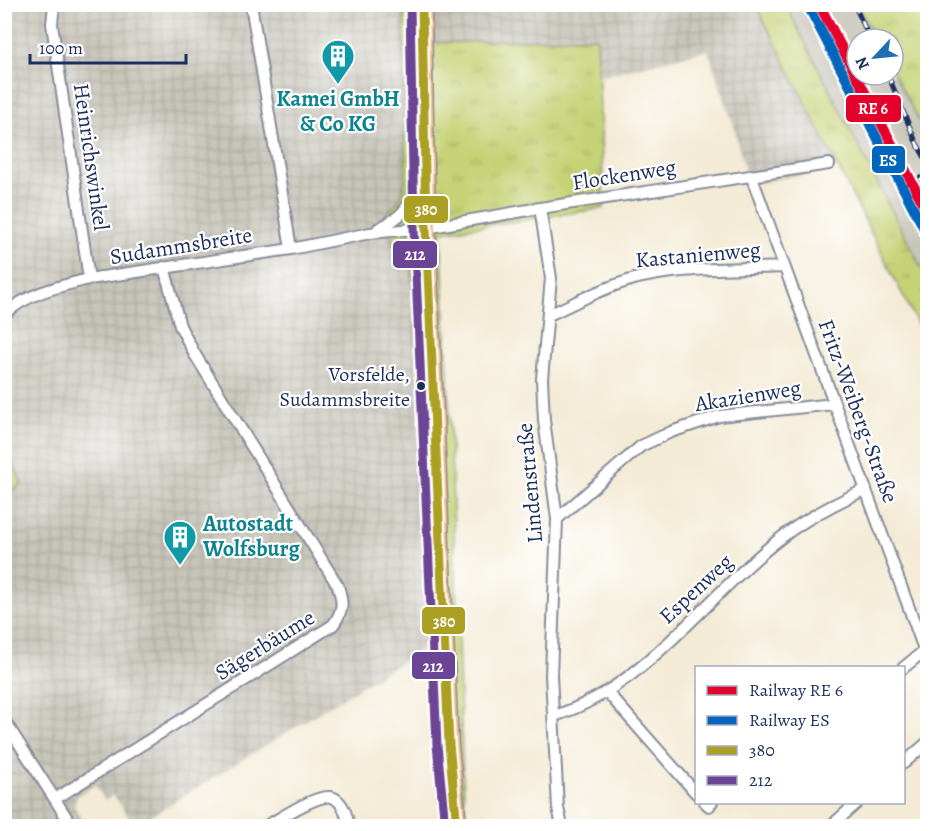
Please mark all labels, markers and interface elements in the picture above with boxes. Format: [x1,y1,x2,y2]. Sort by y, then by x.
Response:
scale bar [30,27,186,65]
north arrow [845,27,905,87]
text: 100 m [39,36,83,60]
building icon: Kamei GmbH & Co KG [320,38,356,85]
text: N [850,53,875,73]
street label: Heinrichswinkel [66,81,116,233]
place label: Kamei GmbH & Co KG [276,84,400,139]
line badge: RE 6 [845,94,902,123]
text: RE 6 [858,98,889,120]
line badge: ES [871,145,906,174]
text: ES [879,150,897,172]
street label: Flockenweg [570,152,678,198]
line badge: 380 [403,195,449,224]
text: 380 [415,199,437,221]
street label: Sudammsbreite [108,220,254,272]
street label: Kastanienweg [634,235,762,275]
line badge: 212 [392,240,438,269]
text: 212 [404,244,426,266]
street label: Fritz-Weiberg-Straße [811,315,905,507]
place label: Vorsfelde, Sudammsbreite [279,361,410,413]
street label: Akazienweg [692,373,803,419]
marker: Vorsfelde, Sudammsbreite [415,380,427,392]
street label: Lindenstraße [510,422,550,544]
place label: Autostadt Wolfsburg [202,509,301,564]
building icon: Autostadt Wolfsburg [162,519,198,566]
street label: Espenweg [653,547,739,631]
street label: Sägerbäume [209,603,321,687]
line badge: 380 [421,606,466,635]
text: 380 [433,611,455,633]
line badge: 212 [411,651,456,680]
text: 212 [422,656,444,678]
legend [695,666,905,804]
text: Railway RE 6 [749,678,843,702]
text: Railway ES [749,708,830,732]
text: 380 [749,738,775,762]
text: 212 [749,768,773,792]

